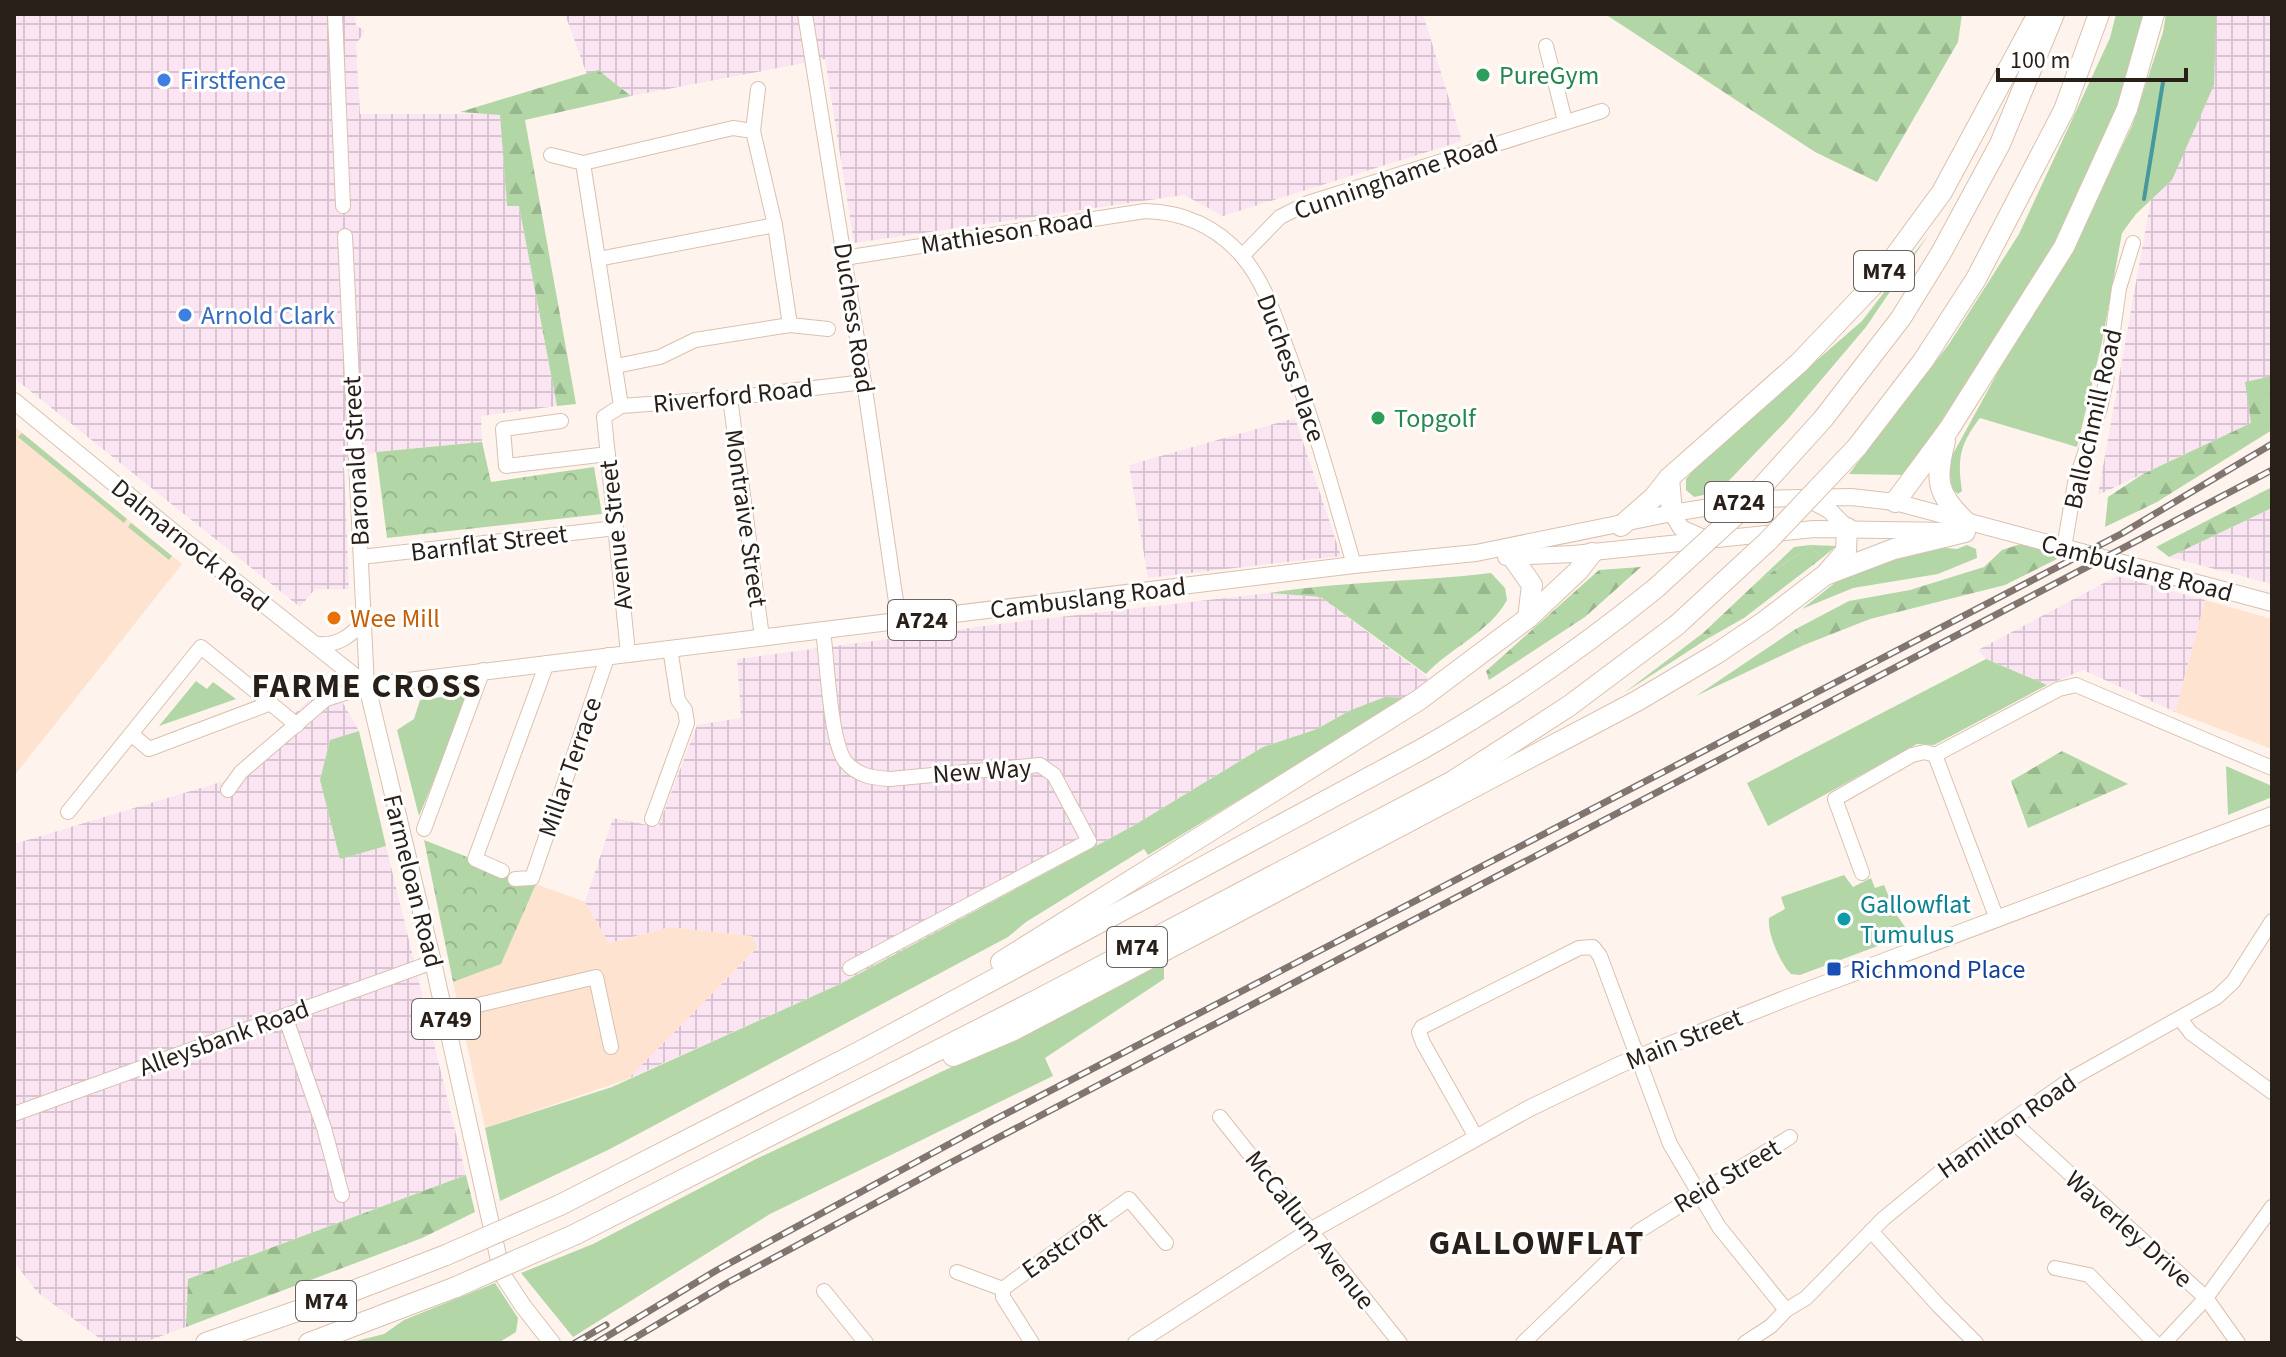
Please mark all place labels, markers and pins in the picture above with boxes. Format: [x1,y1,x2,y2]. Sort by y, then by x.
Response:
place label: PureGym [1499,57,1599,94]
place label: Firstfence [180,62,286,99]
marker: PureGym [1474,66,1492,84]
marker: Firstfence [155,71,173,89]
place label: Arnold Clark [201,297,335,334]
marker: Arnold Clark [176,306,194,324]
place label: Topgolf [1394,400,1477,437]
marker: Topgolf [1369,409,1387,427]
place label: Wee Mill [350,600,440,637]
marker: Wee Mill [325,609,343,627]
place label: Gallowflat Tumulus [1860,886,1971,953]
marker: Gallowflat Tumulus [1835,910,1853,928]
place label: Richmond Place [1850,951,2025,988]
marker: Richmond Place [1825,960,1843,978]

